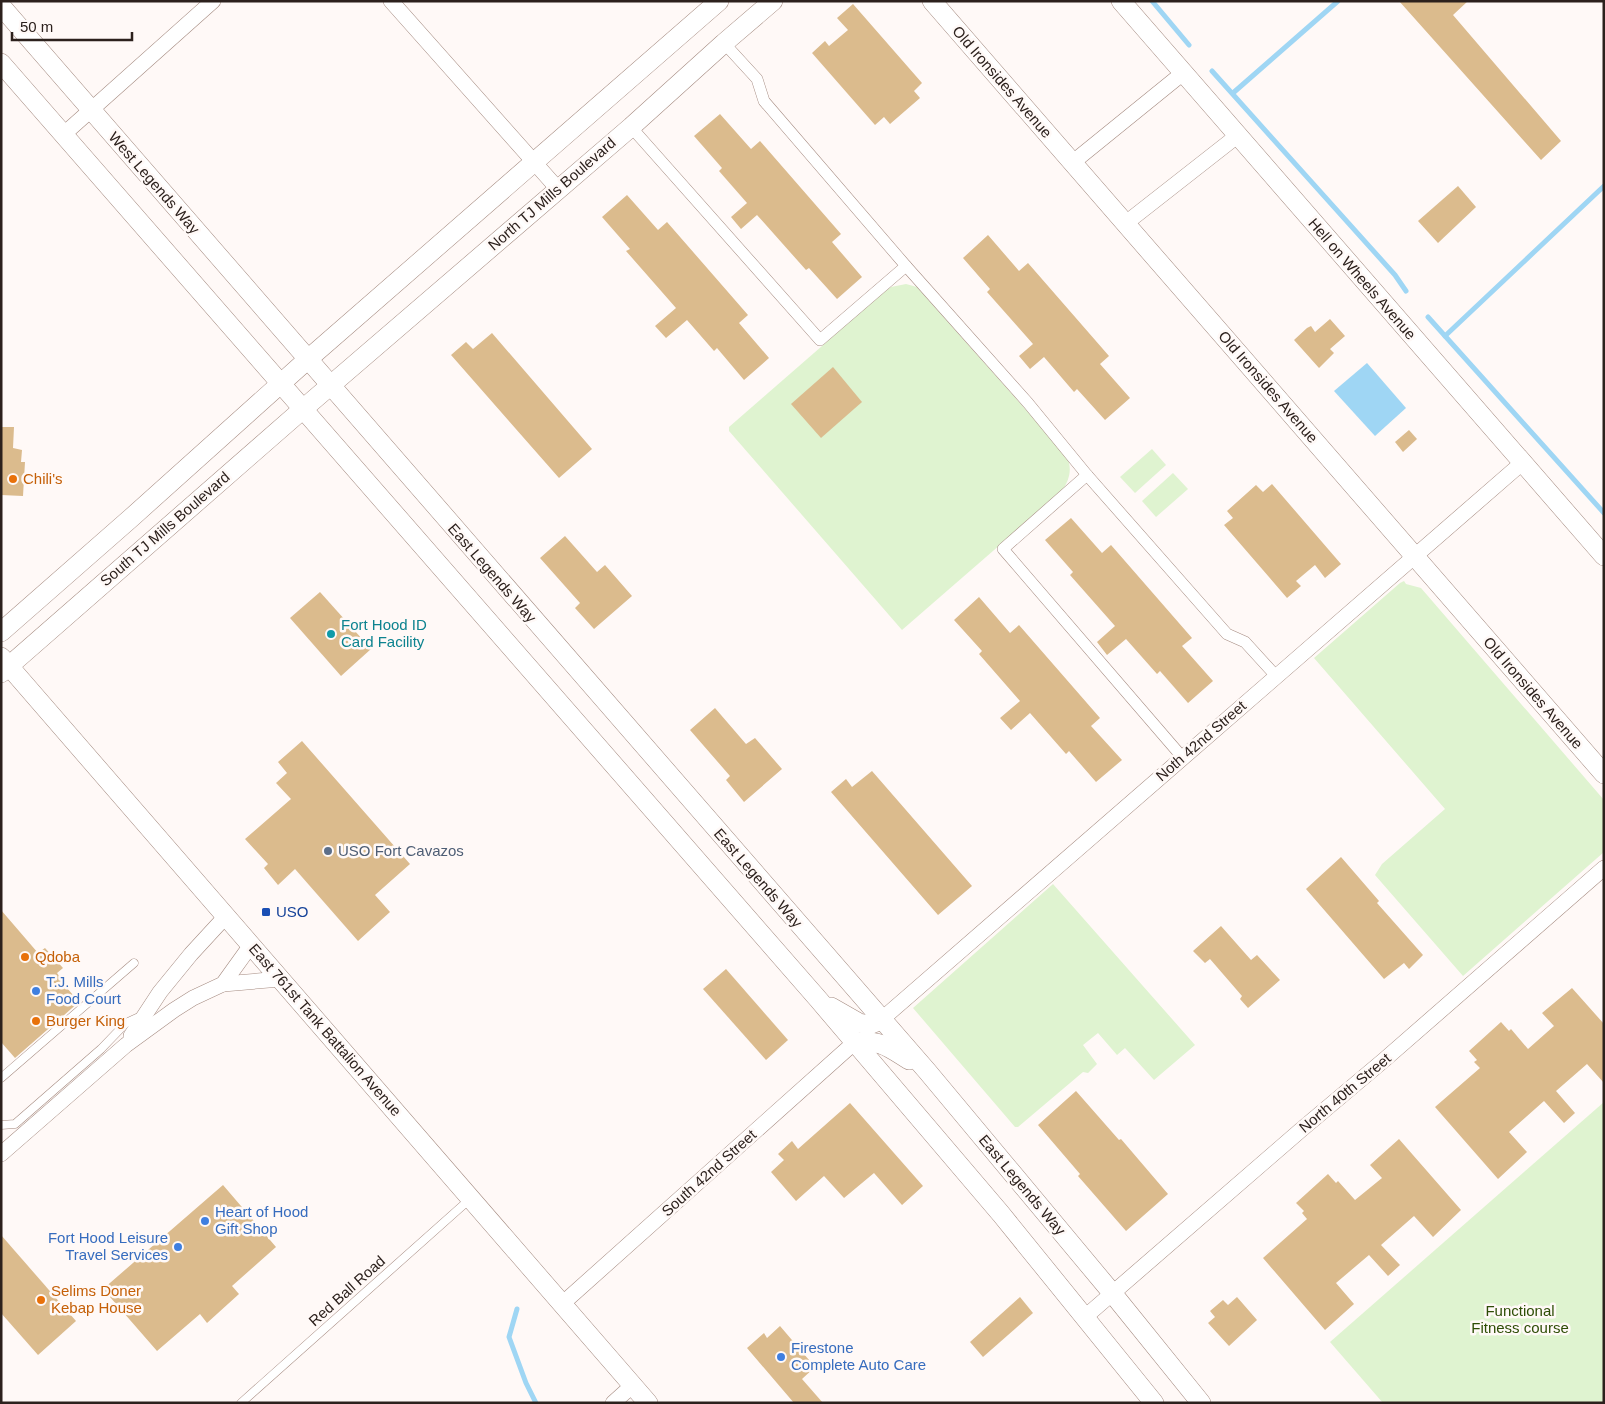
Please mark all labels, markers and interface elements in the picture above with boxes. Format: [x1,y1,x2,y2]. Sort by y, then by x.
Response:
scale bar [12,10,132,42]
text: 50 m [20,18,53,35]
street label: Old Ironsides Avenue [949,22,1055,141]
street label: West Legends Way [106,128,204,237]
street label: North TJ Mills Boulevard [485,134,619,254]
street label: Hell on Wheels Avenue [1305,215,1420,343]
street label: Old Ironsides Avenue [1215,327,1321,446]
street label: South TJ Mills Boulevard [97,468,233,589]
place label: Chili's [23,470,63,487]
marker: Chili's [7,473,19,485]
street label: East Legends Way [445,520,540,626]
place label: Fort Hood ID Card Facility [341,616,427,650]
marker: Fort Hood ID Card Facility [325,628,337,640]
street label: Old Ironsides Avenue [1480,633,1586,752]
street label: Noth 42nd Street [1152,696,1250,784]
street label: East Legends Way [711,825,806,931]
place label: USO Fort Cavazos [338,842,464,859]
marker: USO Fort Cavazos [322,845,334,857]
place label: USO [276,903,309,920]
marker: USO [260,906,272,918]
street label: East 761st Tank Battalion Avenue [246,940,405,1119]
place label: Qdoba [35,948,81,965]
marker: Qdoba [19,951,31,963]
place label: T.J. Mills Food Court [46,973,122,1007]
marker: T.J. Mills Food Court [30,985,42,997]
place label: Burger King [46,1012,125,1029]
marker: Burger King [30,1015,42,1027]
street label: North 40th Street [1295,1049,1395,1136]
street label: South 42nd Street [658,1125,760,1219]
street label: East Legends Way [976,1131,1069,1239]
place label: Heart of Hood Gift Shop [215,1203,308,1237]
marker: Heart of Hood Gift Shop [199,1215,211,1227]
place label: Fort Hood Leisure Travel Services [48,1229,168,1263]
marker: Fort Hood Leisure Travel Services [172,1241,184,1253]
street label: Red Ball Road [305,1252,388,1329]
place label: Selims Doner Kebap House [51,1282,142,1316]
marker: Selims Doner Kebap House [35,1294,47,1306]
park label: Functional Fitness course [1471,1302,1569,1336]
place label: Firestone Complete Auto Care [791,1339,926,1373]
marker: Firestone Complete Auto Care [775,1351,787,1363]

